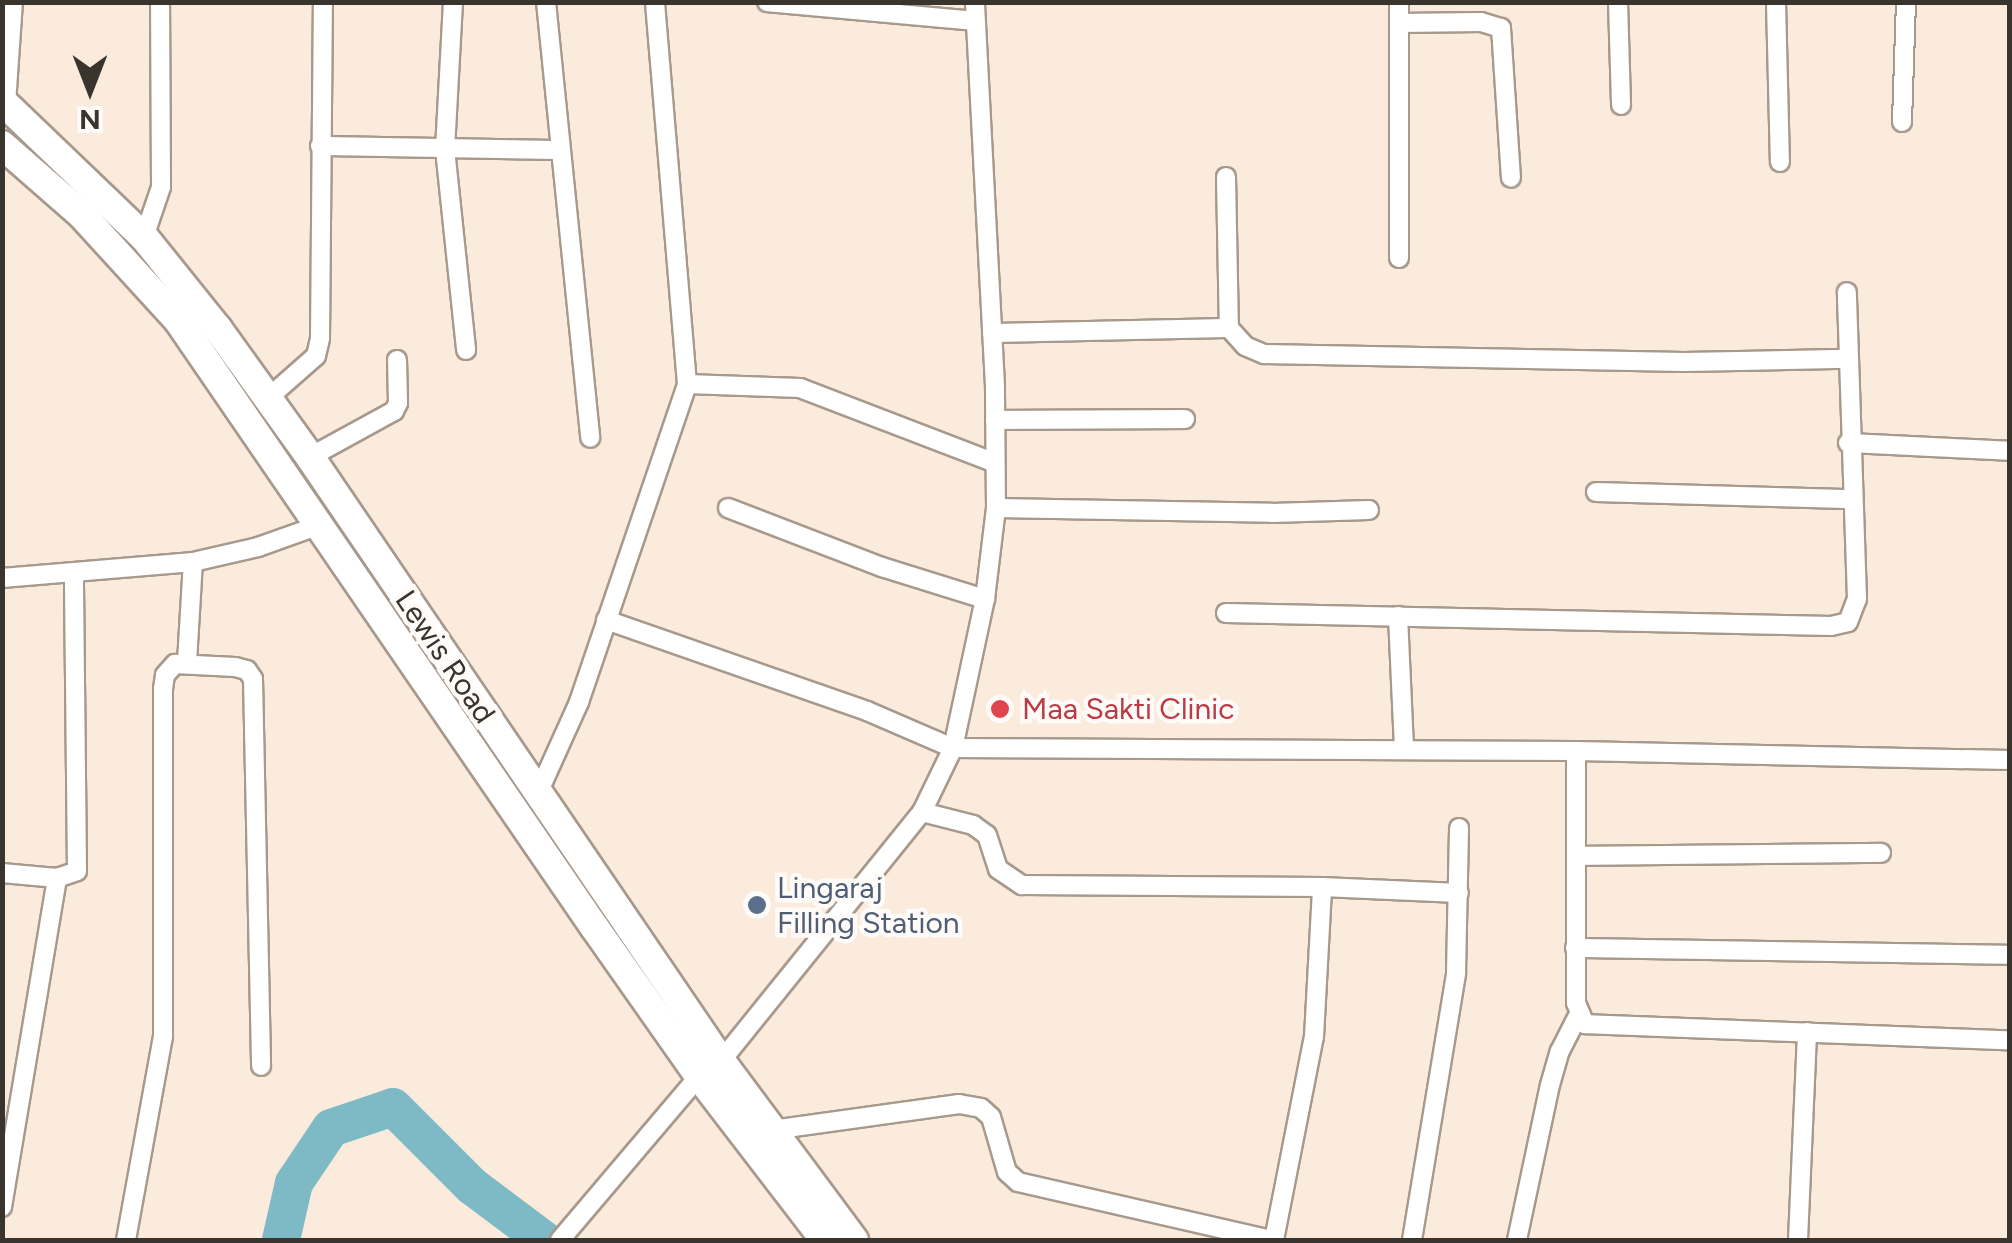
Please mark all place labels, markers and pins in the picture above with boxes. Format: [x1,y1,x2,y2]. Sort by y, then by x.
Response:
place label: Maa Sakti Clinic [1022,691,1234,727]
marker: Maa Sakti Clinic [987,696,1013,722]
place label: Lingaraj Filling Station [777,870,960,940]
marker: Lingaraj Filling Station [746,894,768,916]

